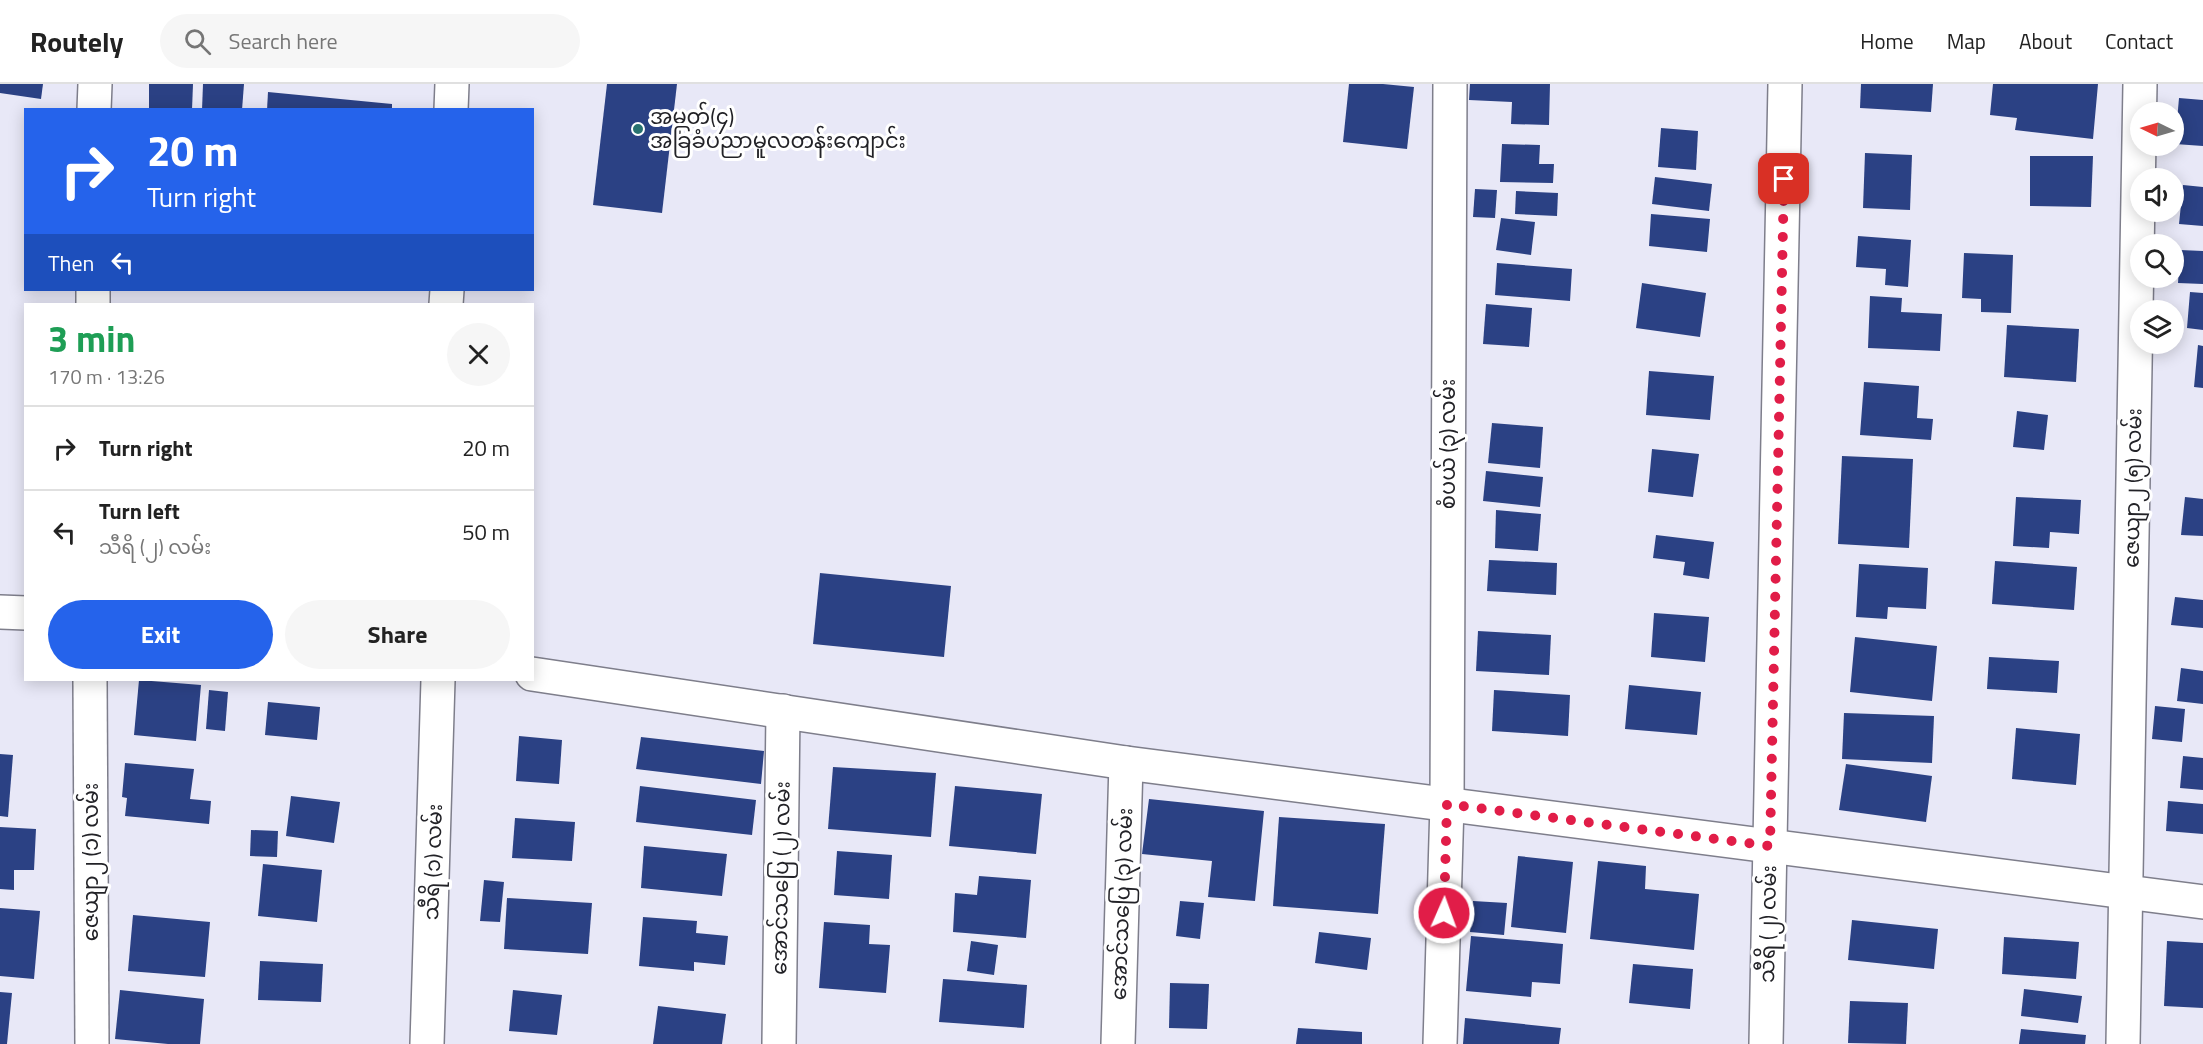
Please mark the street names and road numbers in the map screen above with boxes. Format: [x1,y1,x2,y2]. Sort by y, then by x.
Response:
street label: စံပယ် (၃) လမ်း [1431,379,1465,509]
street label: ဇေယျာ၂ (၅) လမ်း [2115,408,2152,568]
street label: အောင်သပြေ (၂) လမ်း [762,781,800,975]
street label: ဇေယျာ၂ (၁) လမ်း [74,783,109,941]
street label: သီရိ (၁) လမ်း [414,803,452,921]
street label: အောင်သပြေ (၃) လမ်း [1102,807,1142,1001]
street label: သီရိ (၂) လမ်း [1750,865,1786,983]

